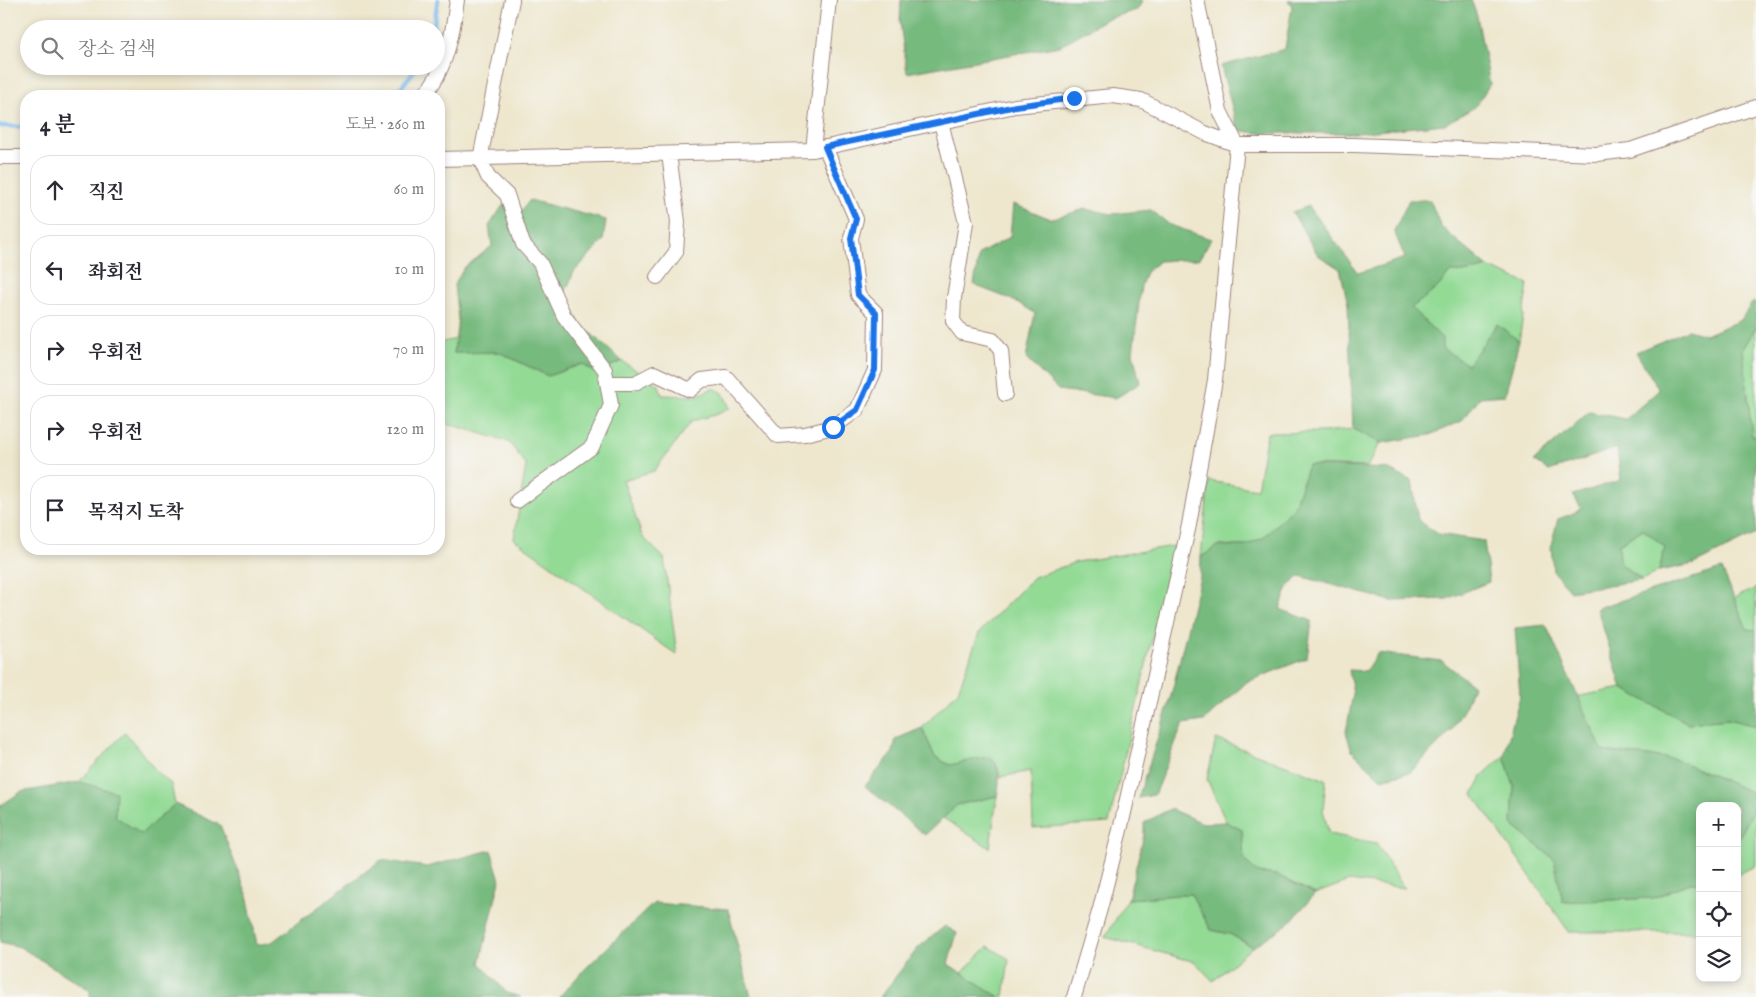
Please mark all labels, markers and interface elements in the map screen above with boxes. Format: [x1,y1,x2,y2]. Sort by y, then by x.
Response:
search box [20,20,445,75]
icon: search [38,34,66,62]
text: 장소 검색 [78,38,156,62]
route end [1063,87,1086,110]
text: 4 분 [40,112,75,139]
text: 도보 · 260 m [346,115,425,135]
icon: ahead [41,176,69,204]
text: 60 m [394,180,424,200]
text: 직진 [88,181,125,205]
icon: left [41,256,69,284]
text: 10 m [394,260,424,280]
text: 좌회전 [88,261,143,285]
icon: right [41,336,69,364]
text: 70 m [393,340,424,360]
text: 우회전 [88,341,143,365]
icon: right [41,416,69,444]
route start [822,416,845,439]
text: 120 m [387,420,424,440]
text: 우회전 [88,421,143,445]
icon: arrive [41,496,69,524]
text: 목적지 도착 [88,501,184,525]
map controls [1696,802,1741,982]
button: + [1696,802,1741,847]
button: − [1696,847,1741,892]
button: locate [1696,892,1741,937]
button: layers [1696,937,1741,982]

